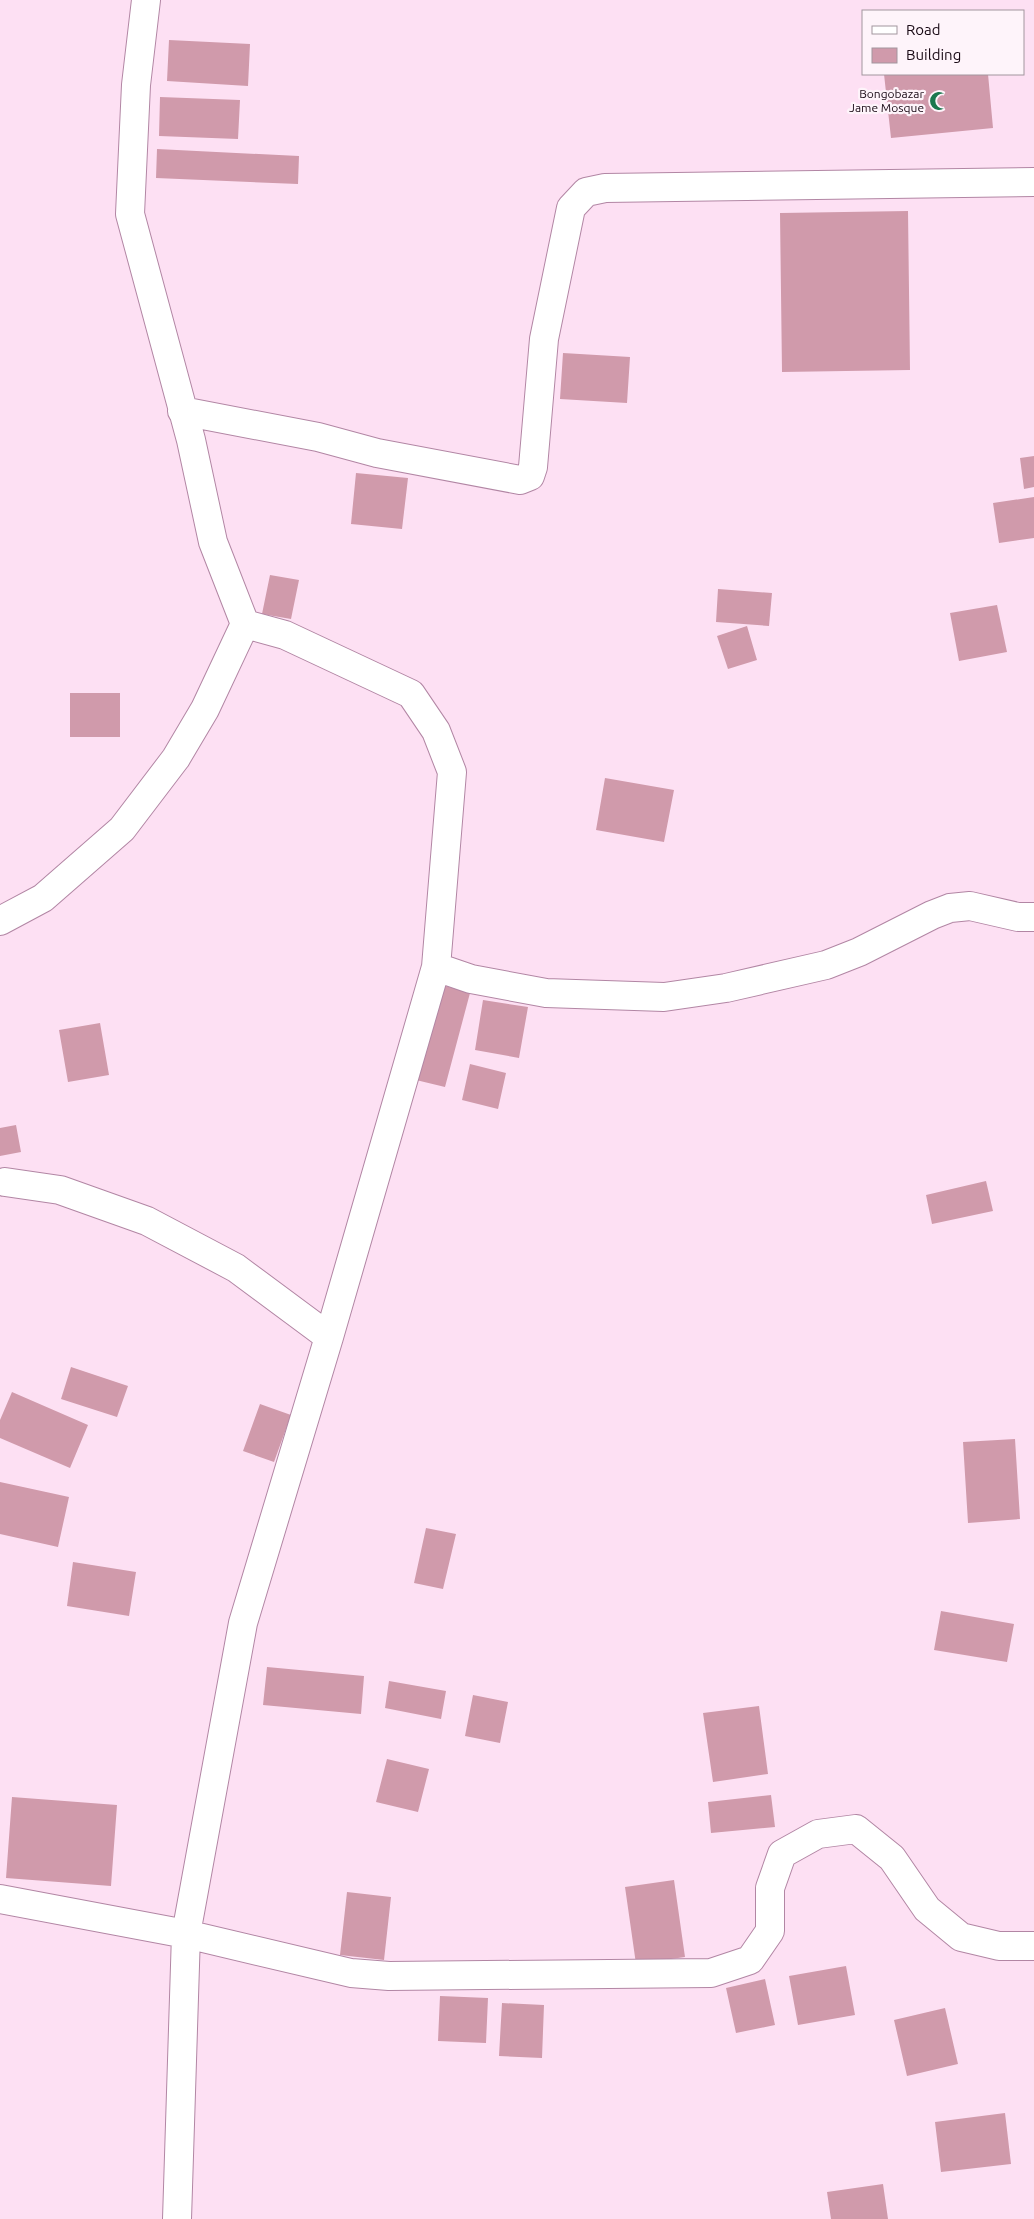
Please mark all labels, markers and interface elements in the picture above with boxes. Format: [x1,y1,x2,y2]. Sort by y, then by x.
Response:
legend [862,10,1024,75]
text: Road [906,21,941,38]
text: Building [906,46,961,63]
place label: Bongobazar Jame Mosque [849,87,924,114]
mosque icon: Bongobazar Jame Mosque [928,90,950,112]

